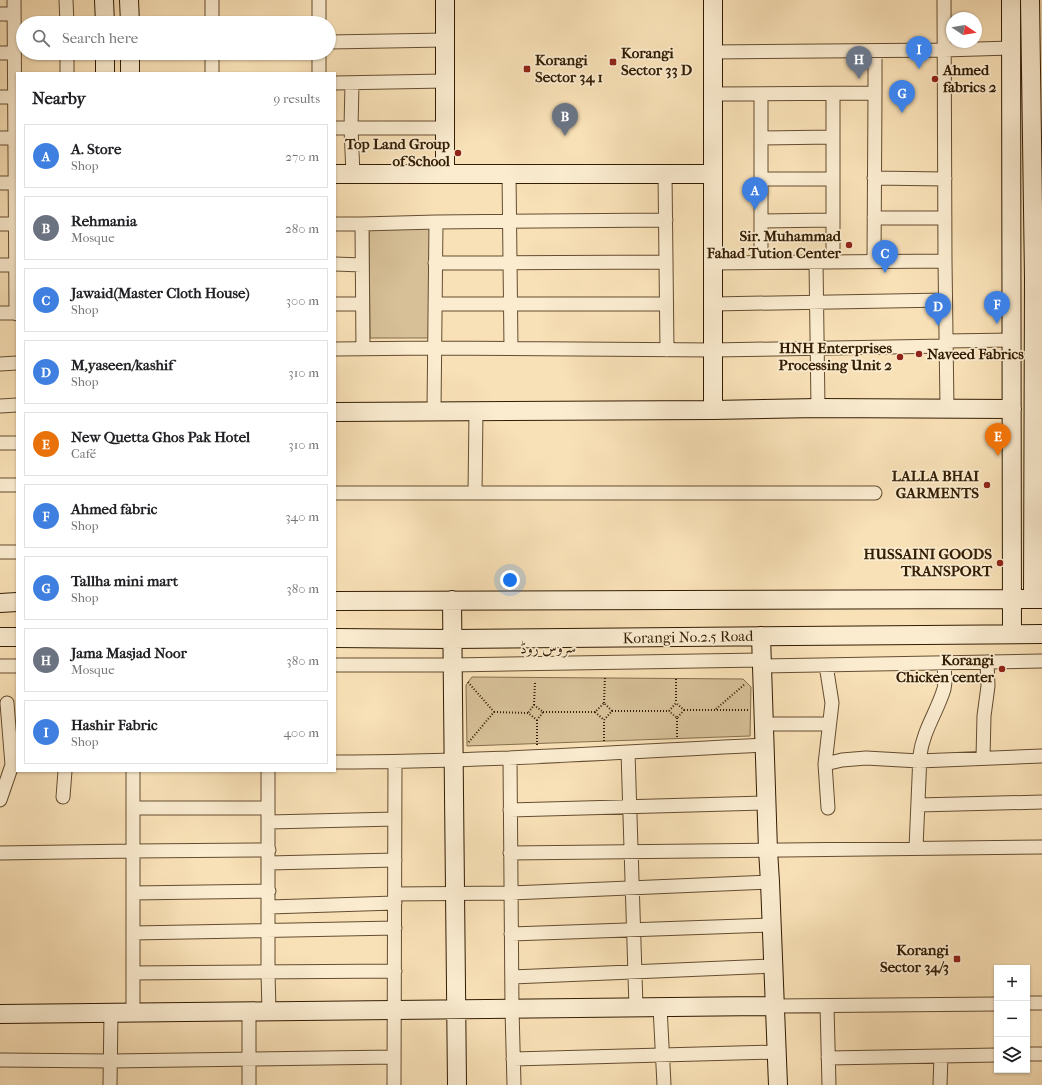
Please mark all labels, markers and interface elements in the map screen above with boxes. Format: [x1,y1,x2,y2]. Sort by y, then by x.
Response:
north arrow [946,12,982,48]
search box [16,16,336,60]
icon: search [30,27,52,49]
text: Search here [62,29,138,47]
pin: I [906,36,932,69]
place label: Korangi Sector 33 D [621,44,693,79]
pin: H [846,46,872,79]
place label: Korangi Sector 34 1 [535,51,603,86]
marker: Korangi Sector 33 D [608,57,618,67]
place label: Ahmed fabrics 2 [942,61,997,96]
marker: Korangi Sector 34 1 [522,64,532,74]
marker: Ahmed fabrics 2 [930,74,940,84]
pin: G [889,80,915,113]
text: Nearby [32,88,86,108]
text: 9 results [273,91,320,106]
pin: B [552,103,578,136]
place label: Top Land Group of School [344,135,451,170]
text: A. Store [71,140,121,158]
marker: Top Land Group of School [453,148,463,158]
text: A [42,149,50,164]
text: 270 m [285,149,319,164]
text: Shop [71,158,99,173]
pin: A [742,177,768,210]
text: Rehmania [71,212,137,230]
text: B [42,221,50,236]
text: 280 m [285,221,319,236]
place label: Sir. Muhammad Fahad Tution Center [706,227,842,262]
text: Mosque [71,230,115,245]
marker: Sir. Muhammad Fahad Tution Center [844,240,854,250]
pin: C [872,240,898,273]
text: Jawaid(Master Cloth House) [71,284,250,302]
pin: F [984,291,1010,324]
text: C [42,293,50,308]
text: 300 m [286,293,319,308]
pin: D [925,293,951,326]
text: Shop [71,302,99,317]
place label: HNH Enterprises Processing Unit 2 [779,339,892,374]
place label: Naveed Fabrics [927,345,1024,363]
marker: Naveed Fabrics [914,349,924,359]
marker: HNH Enterprises Processing Unit 2 [895,352,905,362]
text: M,yaseen/kashif [71,356,173,374]
text: D [41,365,51,380]
text: 310 m [288,365,319,380]
text: Shop [71,374,99,389]
pin: E [985,423,1011,456]
text: New Quetta Ghos Pak Hotel [71,428,250,446]
text: E [42,437,50,452]
text: 310 m [288,437,319,452]
text: Café [71,446,96,461]
place label: LALLA BHAI GARMENTS [892,467,979,502]
marker: LALLA BHAI GARMENTS [982,480,992,490]
text: Ahmed fabric [71,500,157,518]
text: F [43,509,49,524]
text: 340 m [285,509,319,524]
text: Shop [71,518,99,533]
place label: HUSSAINI GOODS TRANSPORT [864,545,993,580]
marker: HUSSAINI GOODS TRANSPORT [995,558,1005,568]
your location [500,570,520,590]
text: Tallha mini mart [71,572,178,590]
text: G [41,581,51,596]
text: 380 m [286,581,319,596]
text: Shop [71,590,99,605]
street label: Korangi No.2.5 Road [623,627,754,647]
street label: سروس روڈ [520,639,576,658]
text: Jama Masjad Noor [71,644,187,662]
place label: Korangi Chicken center [896,651,995,686]
text: H [41,653,51,668]
text: 380 m [286,653,319,668]
text: Mosque [71,662,115,677]
marker: Korangi Chicken center [997,664,1007,674]
text: Hashir Fabric [71,716,158,734]
text: I [43,725,49,740]
text: 400 m [283,725,319,740]
text: Shop [71,734,99,749]
place label: Korangi Sector 34/3 [880,941,950,976]
marker: Korangi Sector 34/3 [952,954,962,964]
map controls [994,965,1030,1073]
button: + [994,965,1030,1001]
button: − [994,1001,1030,1037]
button: layers [994,1037,1030,1073]

